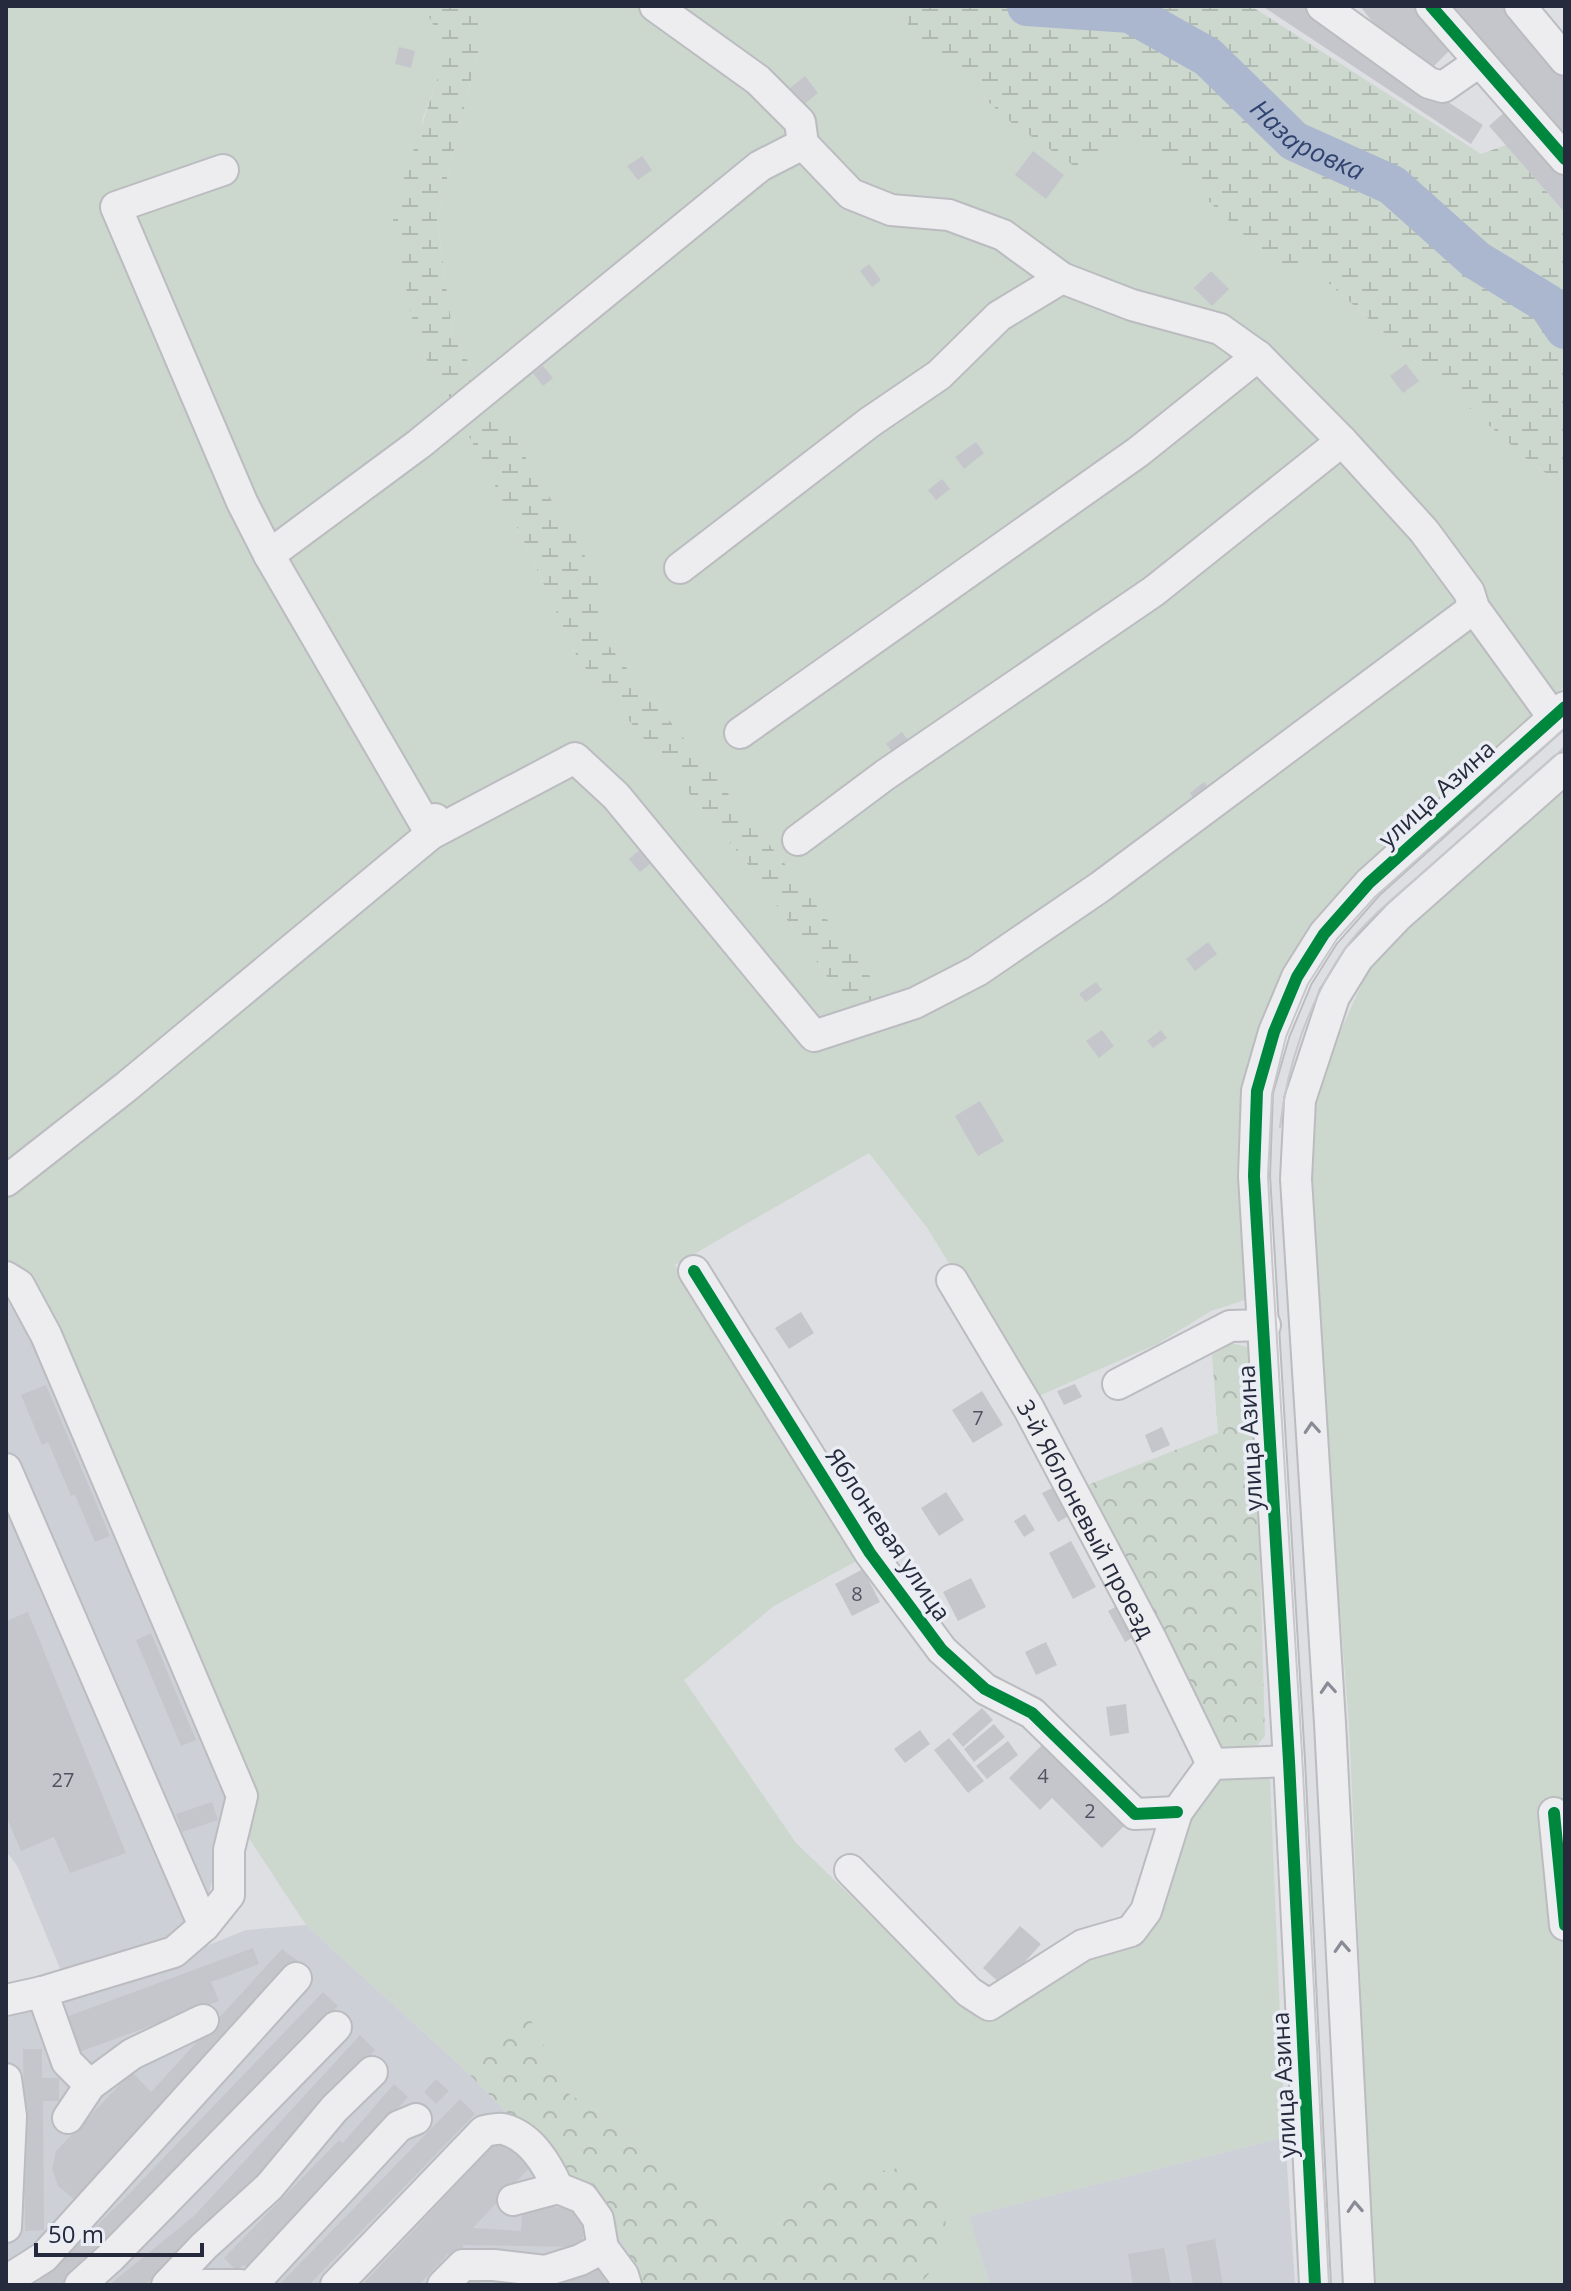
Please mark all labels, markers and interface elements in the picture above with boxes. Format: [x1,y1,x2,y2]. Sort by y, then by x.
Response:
water label: Назаровка [1243,91,1371,189]
street label: улица Азина [1371,732,1501,854]
street label: улица Азина [1229,1364,1269,1512]
street label: 3-й Яблоневый проезд [1010,1393,1164,1644]
house number: 7 [972,1404,984,1431]
one-way arrow [1304,1421,1321,1434]
street label: Яблоневая улица [819,1441,959,1627]
house number: 8 [851,1580,863,1607]
one-way arrow [1320,1681,1337,1694]
house number: 4 [1037,1762,1049,1789]
house number: 27 [52,1766,74,1793]
house number: 2 [1084,1797,1096,1824]
one-way arrow [1333,1940,1350,1953]
street label: улица Азина [1263,2011,1303,2159]
one-way arrow [1346,2200,1363,2213]
scale bar [36,2207,202,2257]
text: 50 m [48,2217,104,2250]

